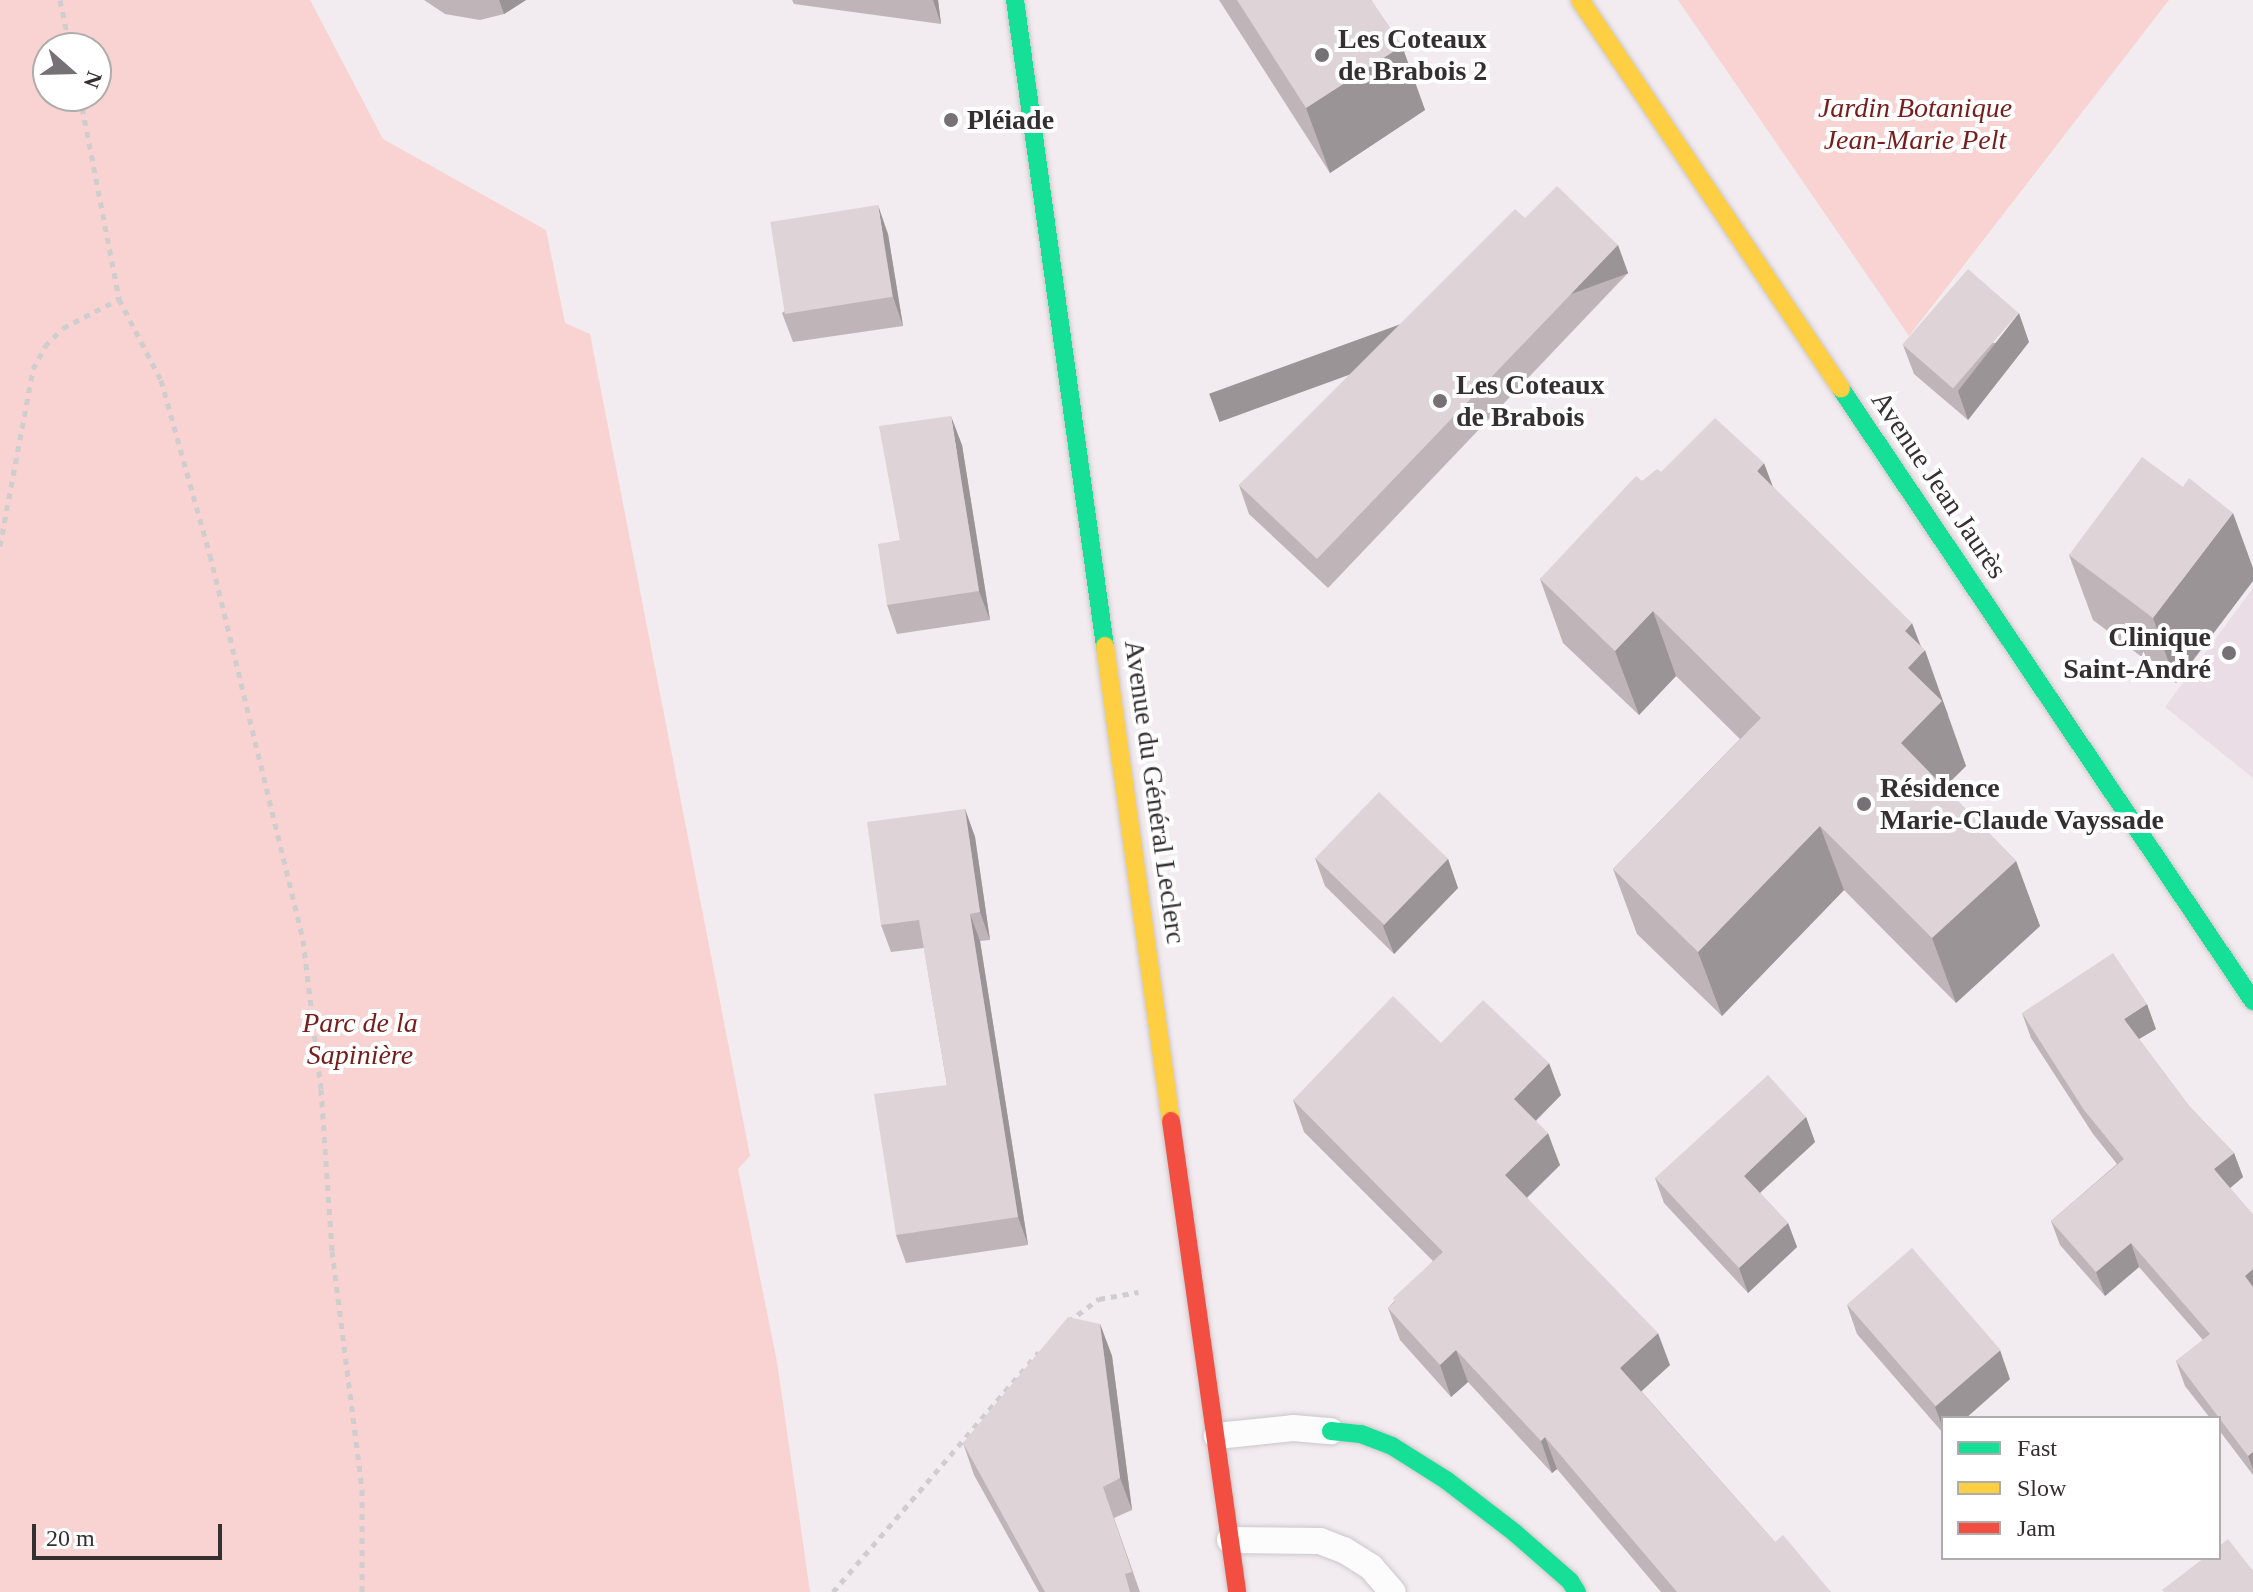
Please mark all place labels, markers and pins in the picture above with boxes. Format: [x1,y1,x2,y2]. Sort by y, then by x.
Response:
place label: Les Coteaux de Brabois 2 [1338,22,1487,88]
marker: Les Coteaux de Brabois 2 [1313,46,1331,64]
place label: Pléiade [967,103,1054,137]
marker: Pléiade [942,111,960,129]
place label: Les Coteaux de Brabois [1456,368,1605,434]
marker: Les Coteaux de Brabois [1431,392,1449,410]
place label: Clinique Saint-André [2063,620,2211,686]
marker: Clinique Saint-André [2218,642,2240,664]
place label: Résidence Marie-Claude Vayssade [1880,771,2164,837]
marker: Résidence Marie-Claude Vayssade [1855,795,1873,813]

